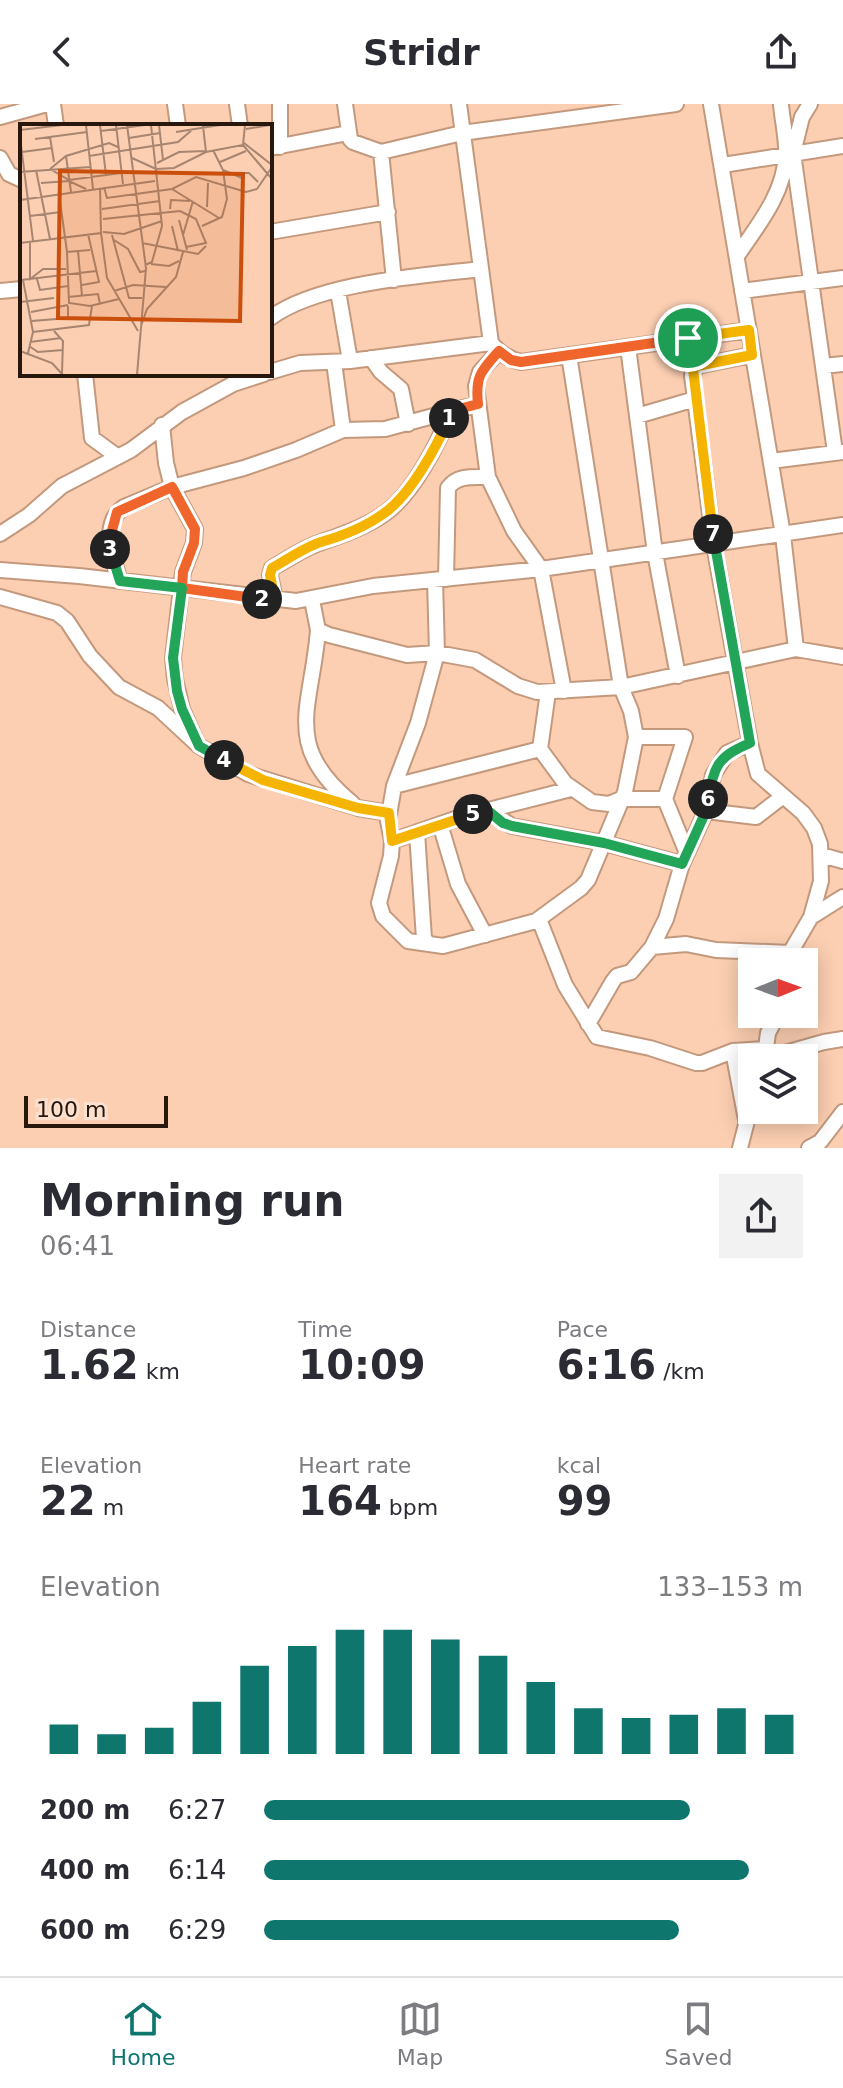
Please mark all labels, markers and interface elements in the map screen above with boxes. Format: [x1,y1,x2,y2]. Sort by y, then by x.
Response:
icon: back [40,30,84,74]
icon: share [759,30,803,74]
text: Stridr [363,32,480,73]
inset map [20,124,272,376]
pin [654,304,722,372]
icon: arrive [666,316,710,360]
pin: 1 [429,398,469,438]
text: 1 [441,405,457,430]
pin: 7 [693,514,733,554]
text: 7 [705,521,721,546]
pin: 3 [90,529,130,569]
text: 3 [102,536,118,561]
pin: 2 [242,579,282,619]
text: 2 [254,586,270,611]
pin: 4 [204,740,244,780]
text: 4 [216,747,232,772]
pin: 6 [688,779,728,819]
text: 6 [700,786,716,811]
pin: 5 [453,794,493,834]
text: 5 [465,801,481,826]
north arrow [738,948,818,1028]
map controls [738,948,818,1124]
button: layers [738,1044,818,1124]
scale bar [24,1092,168,1128]
text: 100 m [36,1097,106,1122]
button: share [719,1174,803,1258]
text: Morning run [40,1175,345,1226]
text: 06:41 [40,1231,115,1261]
text: Distance [40,1317,136,1342]
text: Time [298,1317,352,1342]
text: Pace [557,1317,608,1342]
text: 1.62 [40,1342,139,1388]
text: 10:09 [298,1342,426,1388]
text: 6:16 [557,1342,656,1388]
text: km [139,1359,180,1384]
text: /km [656,1359,705,1384]
text: Elevation [40,1453,142,1478]
text: Heart rate [298,1453,411,1478]
text: kcal [557,1453,601,1478]
text: 22 [40,1478,96,1524]
text: 164 [298,1478,382,1524]
text: 99 [557,1478,612,1524]
text: m [96,1495,124,1520]
text: bpm [382,1495,438,1520]
text: Elevation [40,1572,161,1602]
text: 133–153 m [657,1572,803,1602]
text: 200 m [40,1795,130,1825]
text: 6:27 [168,1795,226,1825]
text: 400 m [40,1855,130,1885]
text: 6:14 [168,1855,226,1885]
text: 600 m [40,1915,130,1945]
text: 6:29 [168,1915,226,1945]
tab: Home [111,1997,176,2070]
tab: Map [397,1997,443,2070]
tab: Saved [664,1997,732,2070]

